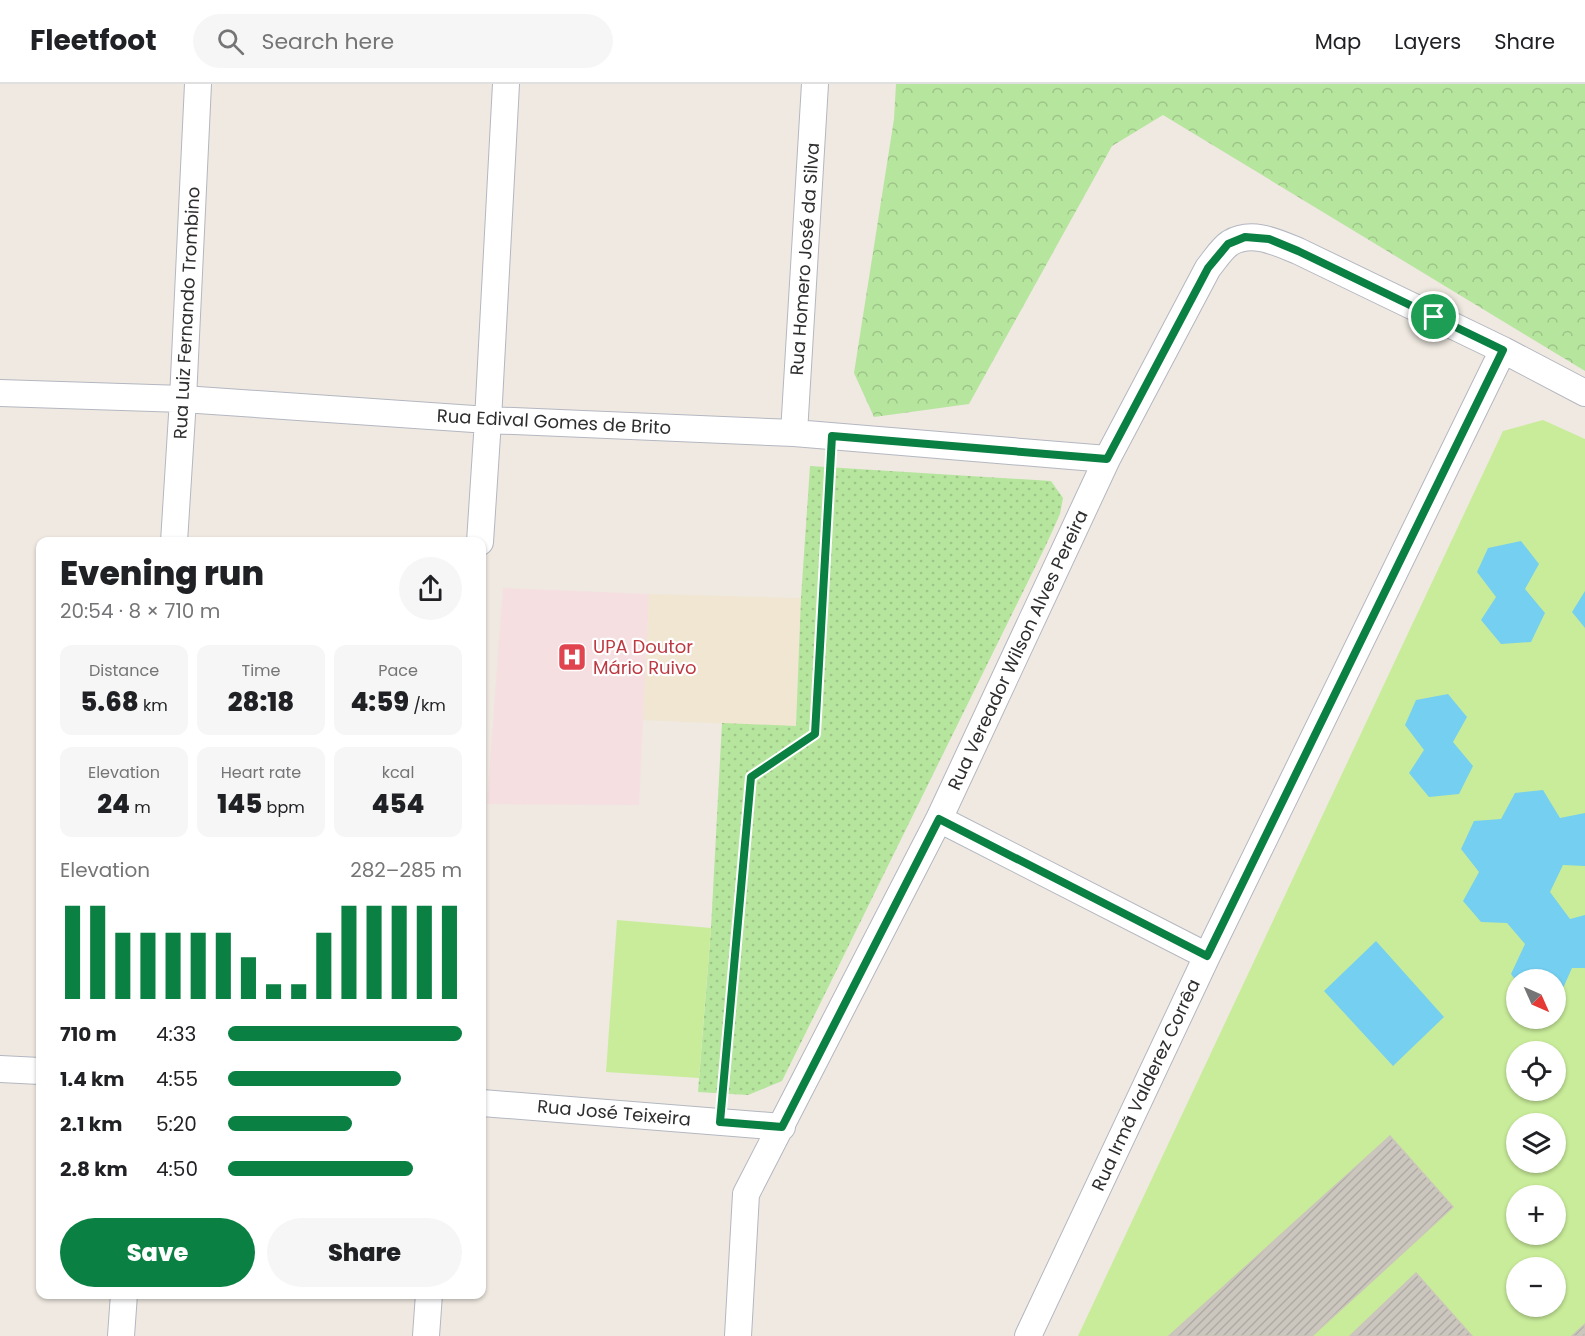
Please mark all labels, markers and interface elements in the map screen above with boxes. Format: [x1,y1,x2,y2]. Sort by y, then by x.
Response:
search box [193,14,613,68]
text: Fleetfoot [30,21,157,60]
icon: search [214,25,247,58]
text: Search here [262,26,394,57]
text: Map [1315,27,1361,56]
text: Layers [1394,27,1461,56]
text: Share [1494,27,1555,56]
street label: Rua Homero José da Silva [784,142,825,376]
street label: Rua Luiz Fernando Trombino [167,186,206,440]
pin [1408,291,1459,342]
icon: arrive [1417,300,1450,333]
street label: Rua Edival Gomes de Brito [436,403,672,440]
street label: Rua Vereador Wilson Alves Pereira [941,506,1094,794]
text: Evening run [60,550,264,597]
button: share [399,557,462,620]
text: 20:54 · 8 × 710 m [60,597,220,625]
place label: UPA Doutor Mário Ruivo [593,634,697,680]
hospital icon: UPA Doutor Mário Ruivo [556,641,588,673]
text: Distance [89,659,159,682]
text: Time [242,659,281,682]
text: Pace [378,659,418,682]
text: 5.68 [80,684,139,720]
text: 28:18 [228,684,294,720]
text: 4:59 [350,684,409,720]
text: km [139,694,168,717]
text: /km [409,694,446,717]
text: Elevation [88,761,160,784]
text: Heart rate [221,761,301,784]
text: kcal [382,761,414,784]
text: 24 [97,786,130,822]
text: 145 [217,786,262,822]
text: 454 [372,786,424,822]
text: m [130,796,151,819]
text: bpm [262,796,305,819]
text: Elevation [60,856,150,884]
text: 282–285 m [350,856,462,884]
north arrow [1506,969,1566,1029]
map controls [1506,969,1566,1317]
street label: Rua Irmã Valderez Corrêa [1085,975,1206,1195]
text: 710 m [60,1020,117,1048]
text: 4:33 [156,1020,196,1048]
button: locate [1506,1041,1566,1101]
text: 1.4 km [60,1065,124,1093]
text: 4:55 [156,1065,198,1093]
street label: Rua José Teixeira [536,1093,692,1132]
text: 2.1 km [60,1110,122,1138]
text: 5:20 [156,1110,197,1138]
button: layers [1506,1113,1566,1173]
text: 2.8 km [60,1155,128,1183]
text: 4:50 [156,1155,198,1183]
button: + [1506,1185,1566,1245]
button: Save [60,1218,255,1287]
button: Share [267,1218,462,1287]
button: − [1506,1257,1566,1317]

